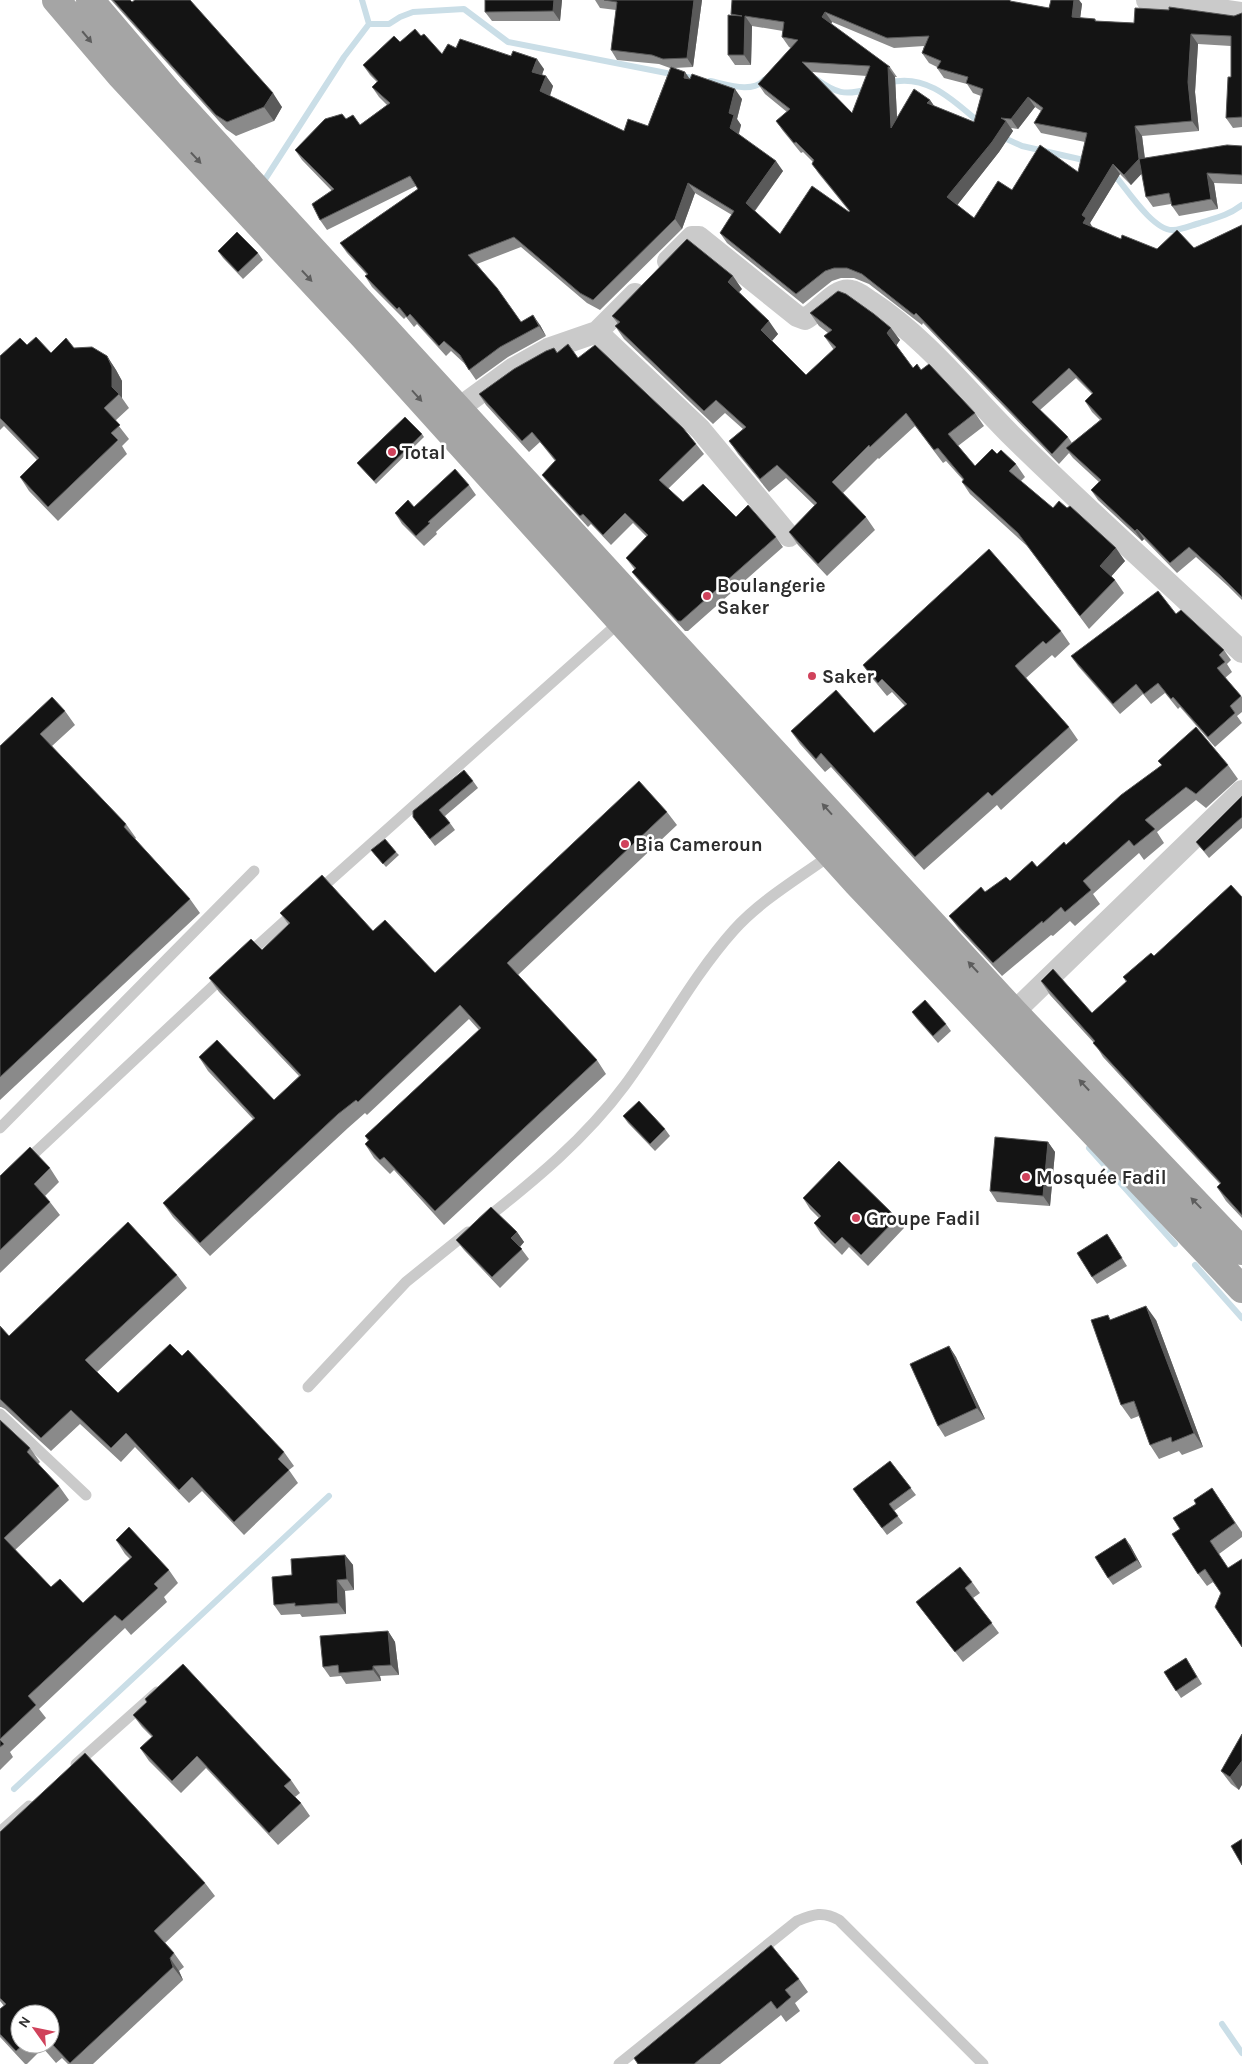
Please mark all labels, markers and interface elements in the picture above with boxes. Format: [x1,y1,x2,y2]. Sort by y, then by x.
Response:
one-way arrow [82,30,93,43]
one-way arrow [191,151,202,164]
one-way arrow [301,270,313,282]
one-way arrow [411,390,423,402]
place label: Total [402,442,446,464]
marker: Total [386,446,398,458]
place label: Boulangerie Saker [717,575,826,619]
marker: Boulangerie Saker [701,590,713,602]
place label: Saker [822,666,875,688]
marker: Saker [806,670,818,682]
one-way arrow [821,804,833,816]
place label: Bia Cameroun [635,834,763,856]
marker: Bia Cameroun [619,838,631,850]
one-way arrow [967,961,978,974]
one-way arrow [1078,1080,1090,1092]
place label: Mosquée Fadil [1036,1167,1167,1189]
marker: Mosquée Fadil [1020,1171,1032,1183]
one-way arrow [1190,1197,1202,1209]
place label: Groupe Fadil [866,1208,980,1230]
marker: Groupe Fadil [850,1212,862,1224]
north arrow [10,2004,60,2054]
text: N [15,2013,34,2031]

